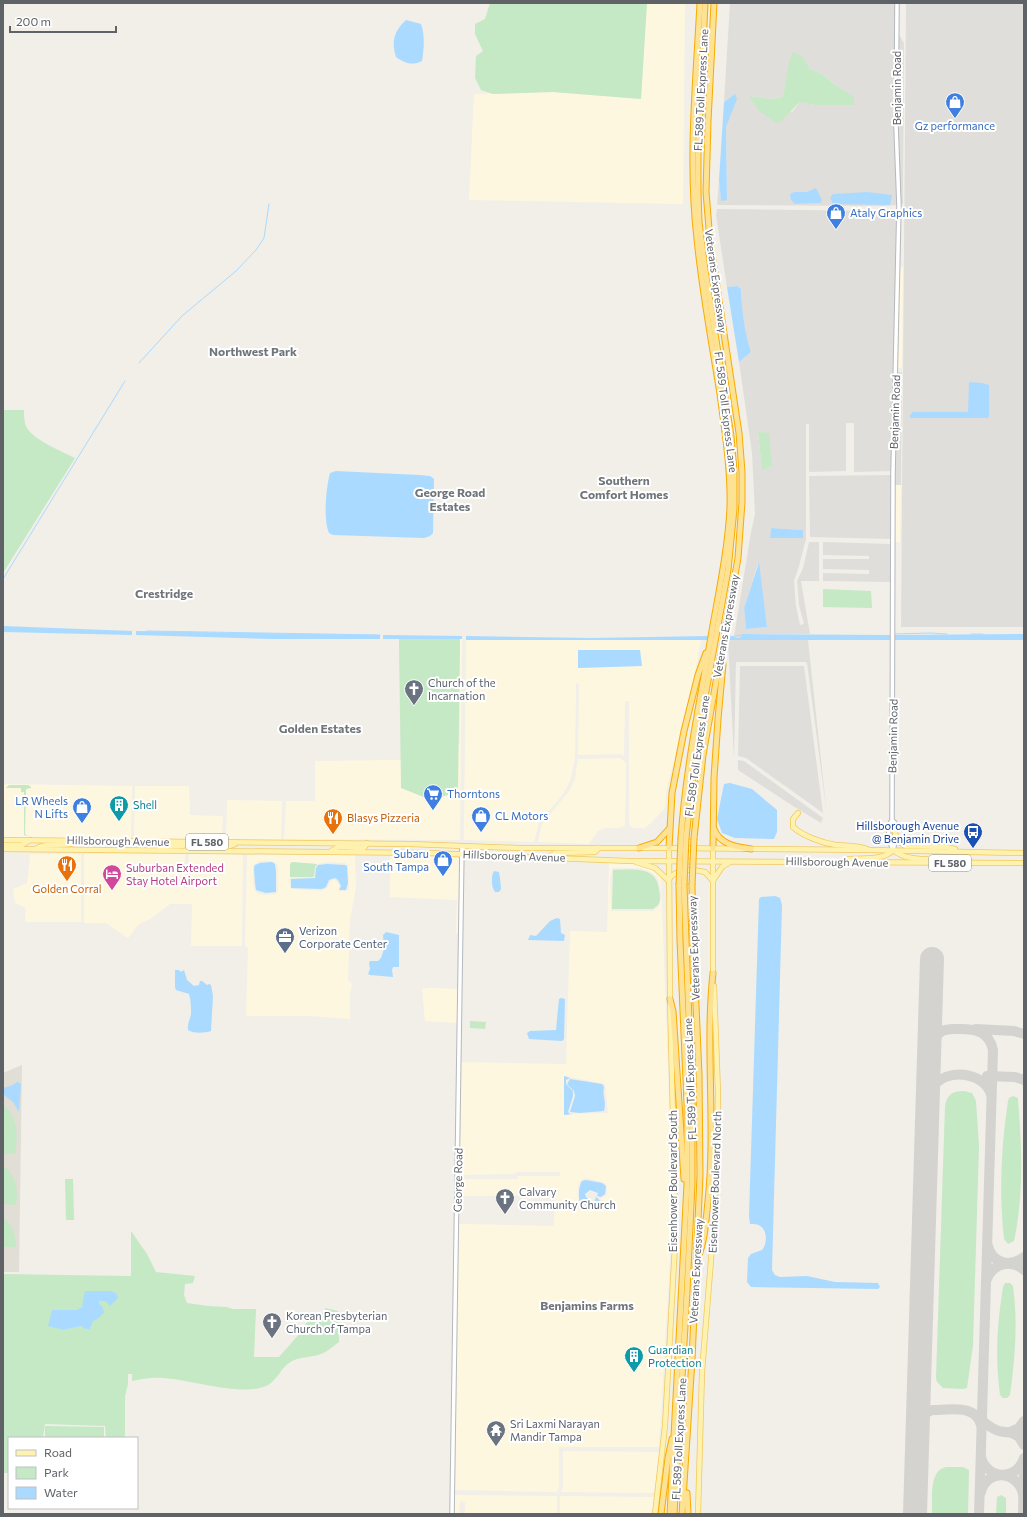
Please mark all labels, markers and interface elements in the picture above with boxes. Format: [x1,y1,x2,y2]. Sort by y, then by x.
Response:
scale bar [10,8,116,34]
text: 200 m [16,14,51,28]
street label: FL 589 Toll Express Lane [691,28,710,151]
street label: Benjamin Road [890,51,903,125]
shop icon: Gz performance [944,91,966,119]
place label: Gz performance [915,119,995,132]
shop icon: Ataly Graphics [825,202,847,230]
place label: Ataly Graphics [850,206,922,219]
street label: Veterans Expressway [703,228,730,334]
district label: Northwest Park [209,344,297,358]
street label: FL 589 Toll Express Lane [713,351,740,474]
street label: Benjamin Road [887,375,902,449]
district label: Southern Comfort Homes [580,473,669,501]
district label: George Road Estates [415,485,485,513]
street label: Veterans Expressway [710,573,741,679]
district label: Crestridge [135,586,193,600]
place label: Church of the Incarnation [428,676,496,702]
church icon: Church of the Incarnation [403,678,425,706]
street label: FL 589 Toll Express Lane [682,694,711,817]
street label: Benjamin Road [885,699,900,773]
district label: Golden Estates [279,721,362,735]
supermarket icon: Thorntons [422,783,444,811]
place label: Thorntons [447,787,500,800]
place label: LR Wheels N Lifts [15,794,68,820]
building icon: Shell [108,794,130,822]
shop icon: LR Wheels N Lifts [71,796,93,824]
place label: Shell [133,798,157,811]
shop icon: CL Motors [470,805,492,833]
restaurant icon: Blasys Pizzeria [322,807,344,835]
place label: CL Motors [495,809,548,822]
place label: Blasys Pizzeria [347,811,420,824]
place label: Hillsborough Avenue @ Benjamin Drive [856,819,959,845]
bus stop icon: Hillsborough Avenue @ Benjamin Drive [962,821,984,849]
street label: Hillsborough Avenue [67,833,170,848]
road number: FL 580 [186,834,228,850]
place label: Subaru South Tampa [363,847,429,873]
street label: Hillsborough Avenue [462,847,566,864]
shop icon: Subaru South Tampa [432,849,454,877]
restaurant icon: Golden Corral [56,854,78,882]
street label: Hillsborough Avenue [786,854,889,869]
road number: FL 580 [929,855,971,871]
place label: Suburban Extended Stay Hotel Airport [126,861,224,887]
hotel icon: Suburban Extended Stay Hotel Airport [101,863,123,891]
place label: Golden Corral [32,882,102,895]
street label: Veterans Expressway [685,895,702,1001]
place label: Verizon Corporate Center [299,924,388,950]
office icon: Verizon Corporate Center [274,926,296,954]
street label: FL 589 Toll Express Lane [681,1018,698,1140]
street label: Eisenhower Boulevard South [666,1110,679,1252]
street label: Eisenhower Boulevard North [706,1111,723,1253]
street label: George Road [450,1148,465,1212]
place label: Calvary Community Church [519,1185,616,1211]
church icon: Calvary Community Church [494,1187,516,1215]
street label: Veterans Expressway [686,1218,705,1324]
district label: Benjamins Farms [540,1298,634,1312]
place label: Korean Presbyterian Church of Tampa [286,1309,387,1335]
church icon: Korean Presbyterian Church of Tampa [261,1311,283,1339]
place label: Guardian Protection [648,1343,702,1369]
building icon: Guardian Protection [623,1345,645,1373]
street label: FL 589 Toll Express Lane [669,1377,688,1500]
place label: Sri Laxmi Narayan Mandir Tampa [510,1417,600,1443]
temple icon: Sri Laxmi Narayan Mandir Tampa [485,1419,507,1447]
legend [8,1437,138,1509]
text: Road [44,1445,72,1459]
text: Park [44,1465,70,1479]
text: Water [44,1485,78,1499]

